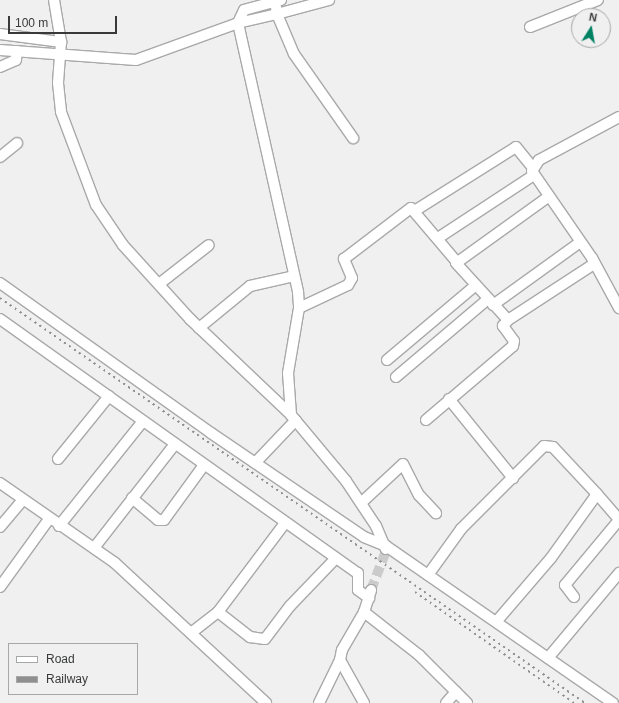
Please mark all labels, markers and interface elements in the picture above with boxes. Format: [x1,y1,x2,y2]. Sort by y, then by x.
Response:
scale bar [10,8,119,34]
north arrow [571,8,611,48]
text: N [588,11,598,24]
text: 100 m [15,16,48,30]
legend [8,643,138,695]
text: Road [46,652,75,666]
text: Railway [46,672,88,686]

